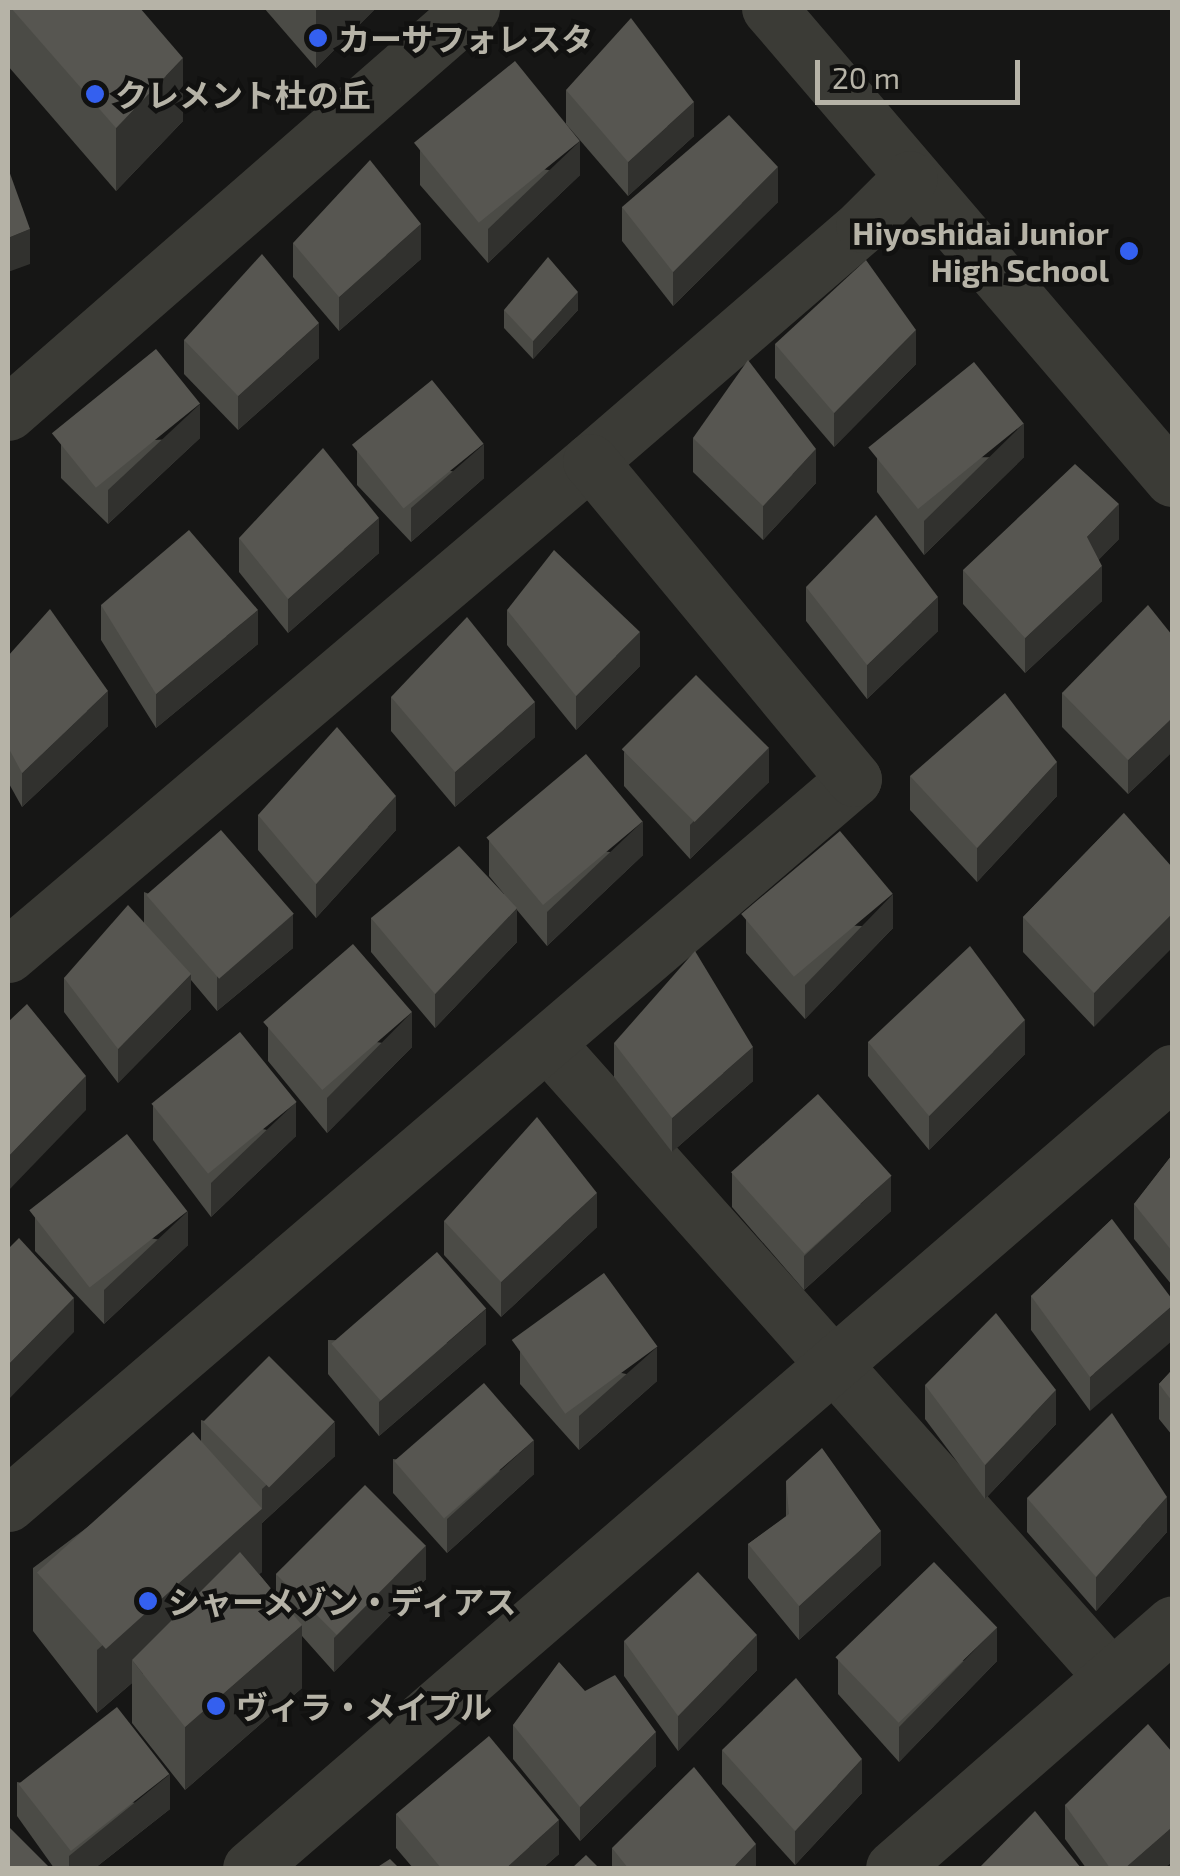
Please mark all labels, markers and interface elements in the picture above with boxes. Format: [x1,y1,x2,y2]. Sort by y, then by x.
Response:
place label: カーサフォレスタ [338,19,594,57]
marker: カーサフォレスタ [307,27,329,49]
scale bar [820,40,1025,102]
text: 20 m [832,59,900,95]
place label: クレメント杜の丘 [115,75,371,113]
marker: クレメント杜の丘 [84,83,106,105]
place label: Hiyoshidai Junior High School [852,214,1109,289]
marker: Hiyoshidai Junior High School [1118,240,1140,262]
place label: シャーメゾン・ディアス [168,1582,520,1620]
marker: シャーメゾン・ディアス [137,1590,159,1612]
place label: ヴィラ・メイプル [236,1687,492,1725]
marker: ヴィラ・メイプル [205,1695,227,1717]

